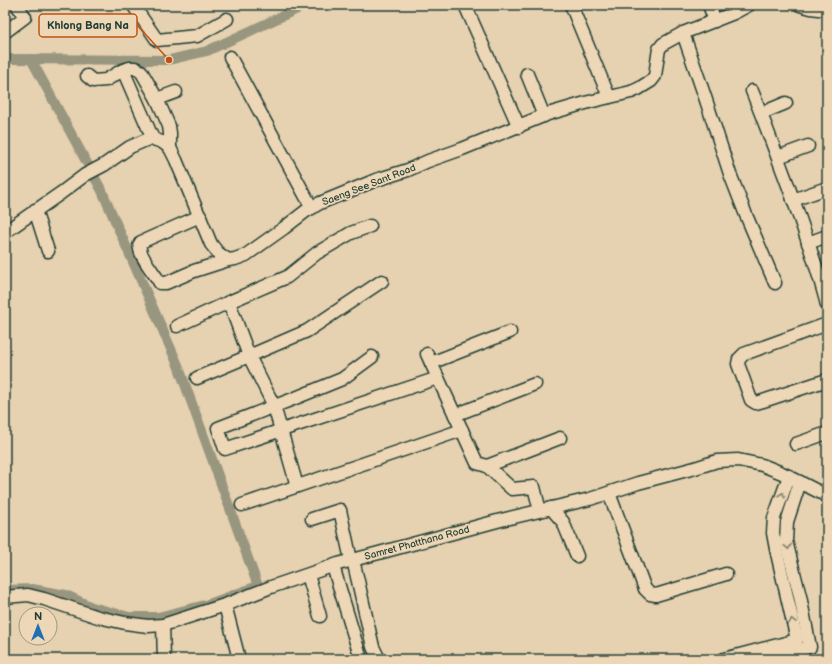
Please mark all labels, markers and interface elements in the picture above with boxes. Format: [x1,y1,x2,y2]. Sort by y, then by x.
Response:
callout: Khlong Bang Na [39,14,137,37]
text: Khlong Bang Na [47,19,129,32]
street label: Saeng See Sant Road [321,162,418,208]
one-way arrow [778,491,786,498]
street label: Samret Phatthana Road [363,523,471,563]
one-way arrow [783,543,791,550]
north arrow [18,606,58,646]
text: N [34,610,42,623]
one-way arrow [789,618,797,625]

